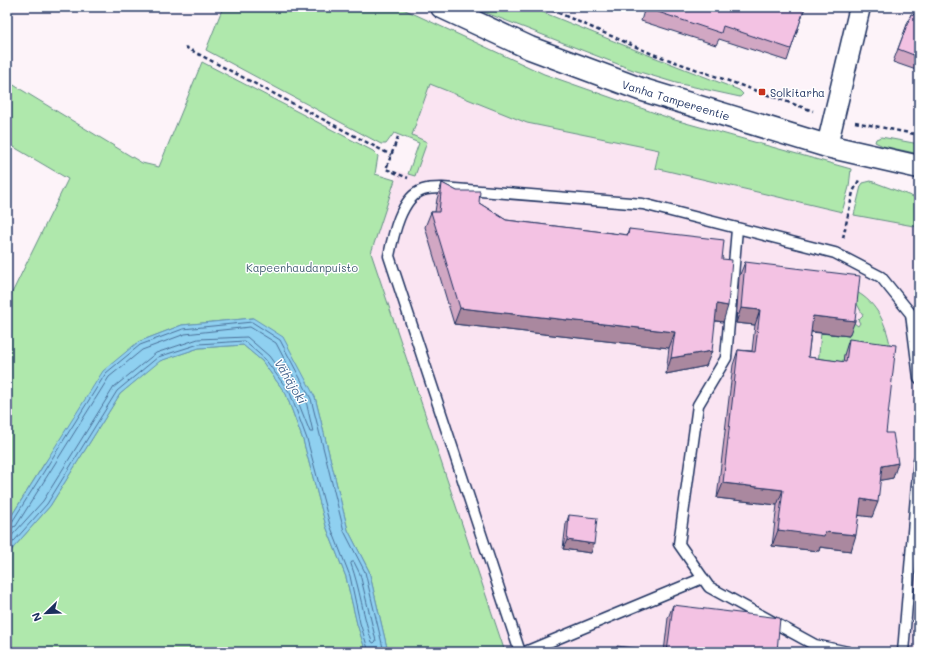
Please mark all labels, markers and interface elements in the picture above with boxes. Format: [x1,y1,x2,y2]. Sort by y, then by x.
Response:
street label: Vanha Tampereentie [620,76,732,124]
place label: Solkitarha [770,85,825,100]
marker: Solkitarha [757,87,767,97]
park label: Kapeenhaudanpuisto [246,260,358,275]
water label: Vähäjoki [271,355,311,407]
north arrow [26,593,66,633]
text: N [28,610,45,624]

